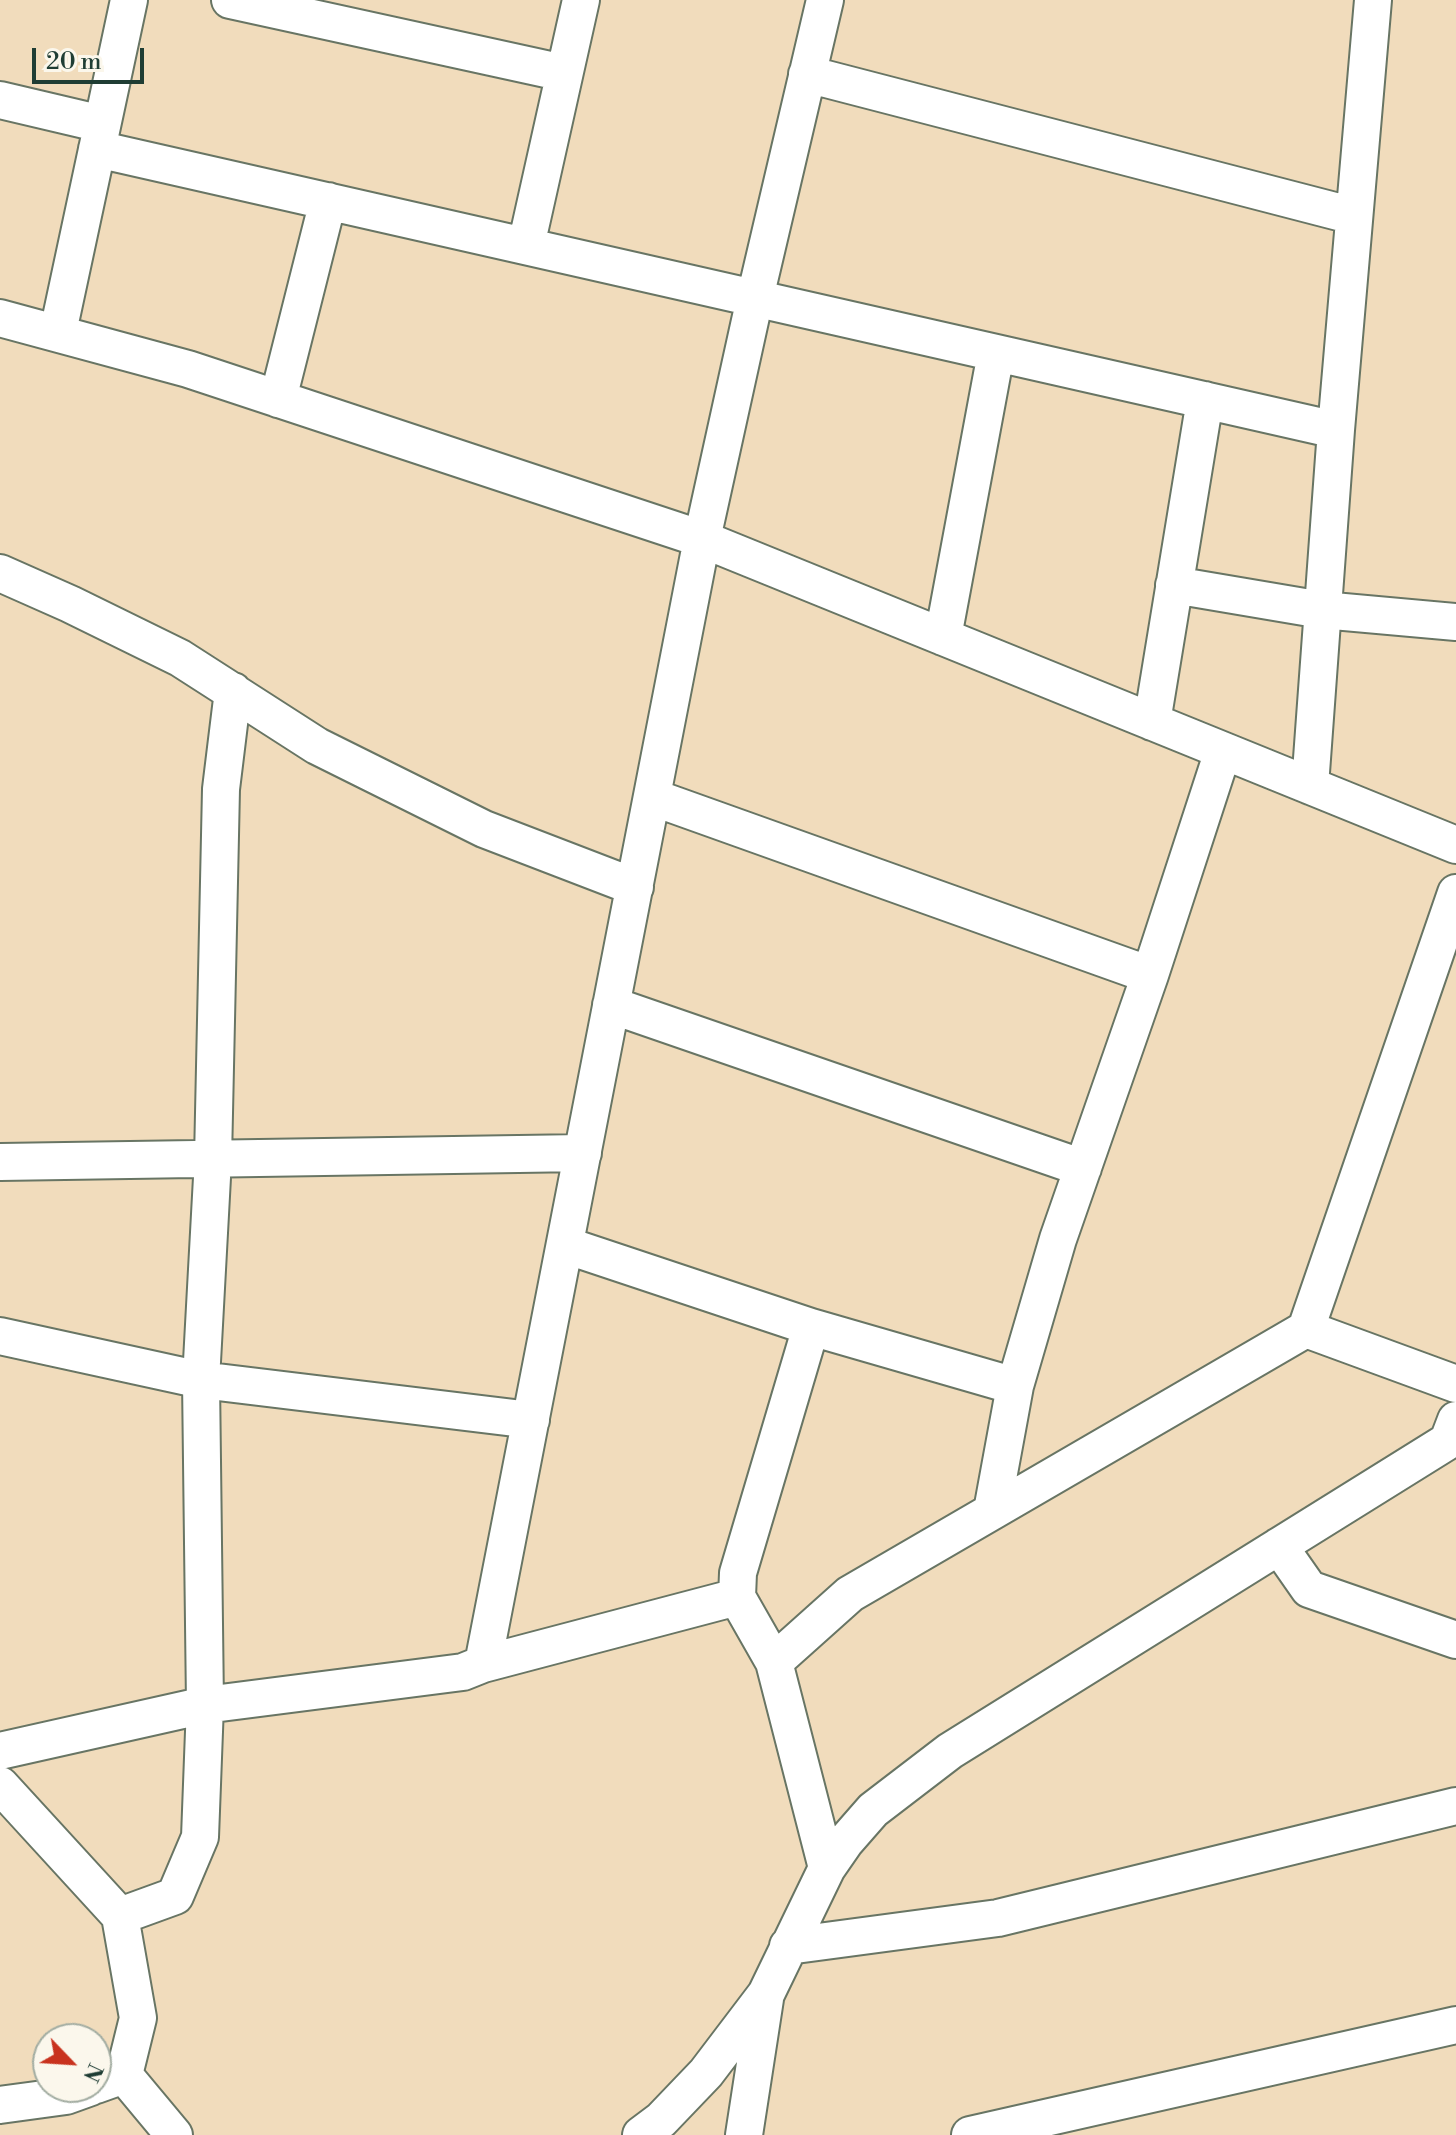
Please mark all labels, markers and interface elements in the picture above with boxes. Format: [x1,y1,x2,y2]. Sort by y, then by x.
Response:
scale bar [36,32,148,82]
text: 20 m [46,47,102,77]
north arrow [32,2023,112,2103]
text: N [76,2059,108,2086]

